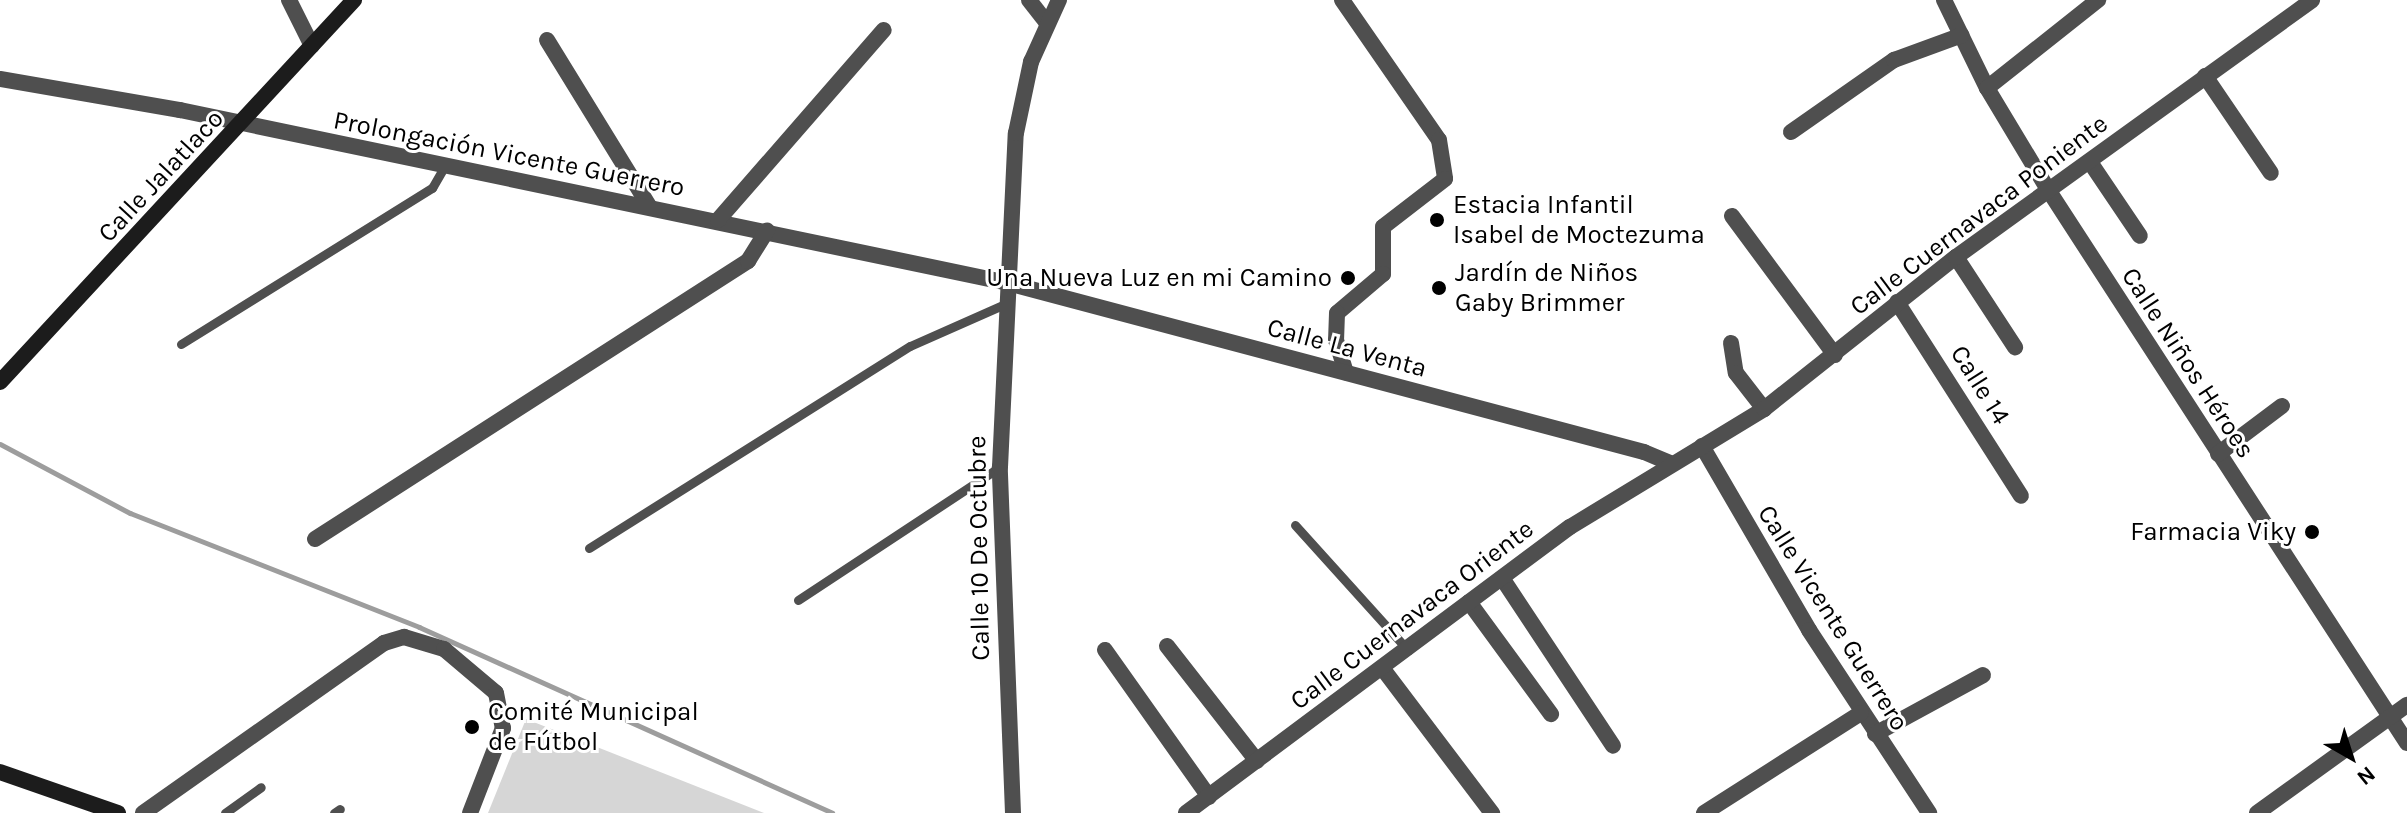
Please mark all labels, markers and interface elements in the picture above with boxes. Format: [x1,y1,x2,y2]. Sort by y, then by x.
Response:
street label: Calle Jalatlaco [92,103,230,249]
street label: Prolongación Vicente Guerrero [331,105,687,203]
street label: Calle Cuernavaca Poniente [1844,108,2114,322]
place label: Estacia Infantil Isabel de Moctezuma [1453,189,1705,250]
marker: Estacia Infantil Isabel de Moctezuma [1428,211,1446,229]
place label: Jardín de Niños Gaby Brimmer [1455,257,1638,318]
place label: Una Nueva Luz en mi Camino [986,262,1332,294]
street label: Calle Niños Héroes [2115,262,2261,464]
marker: Una Nueva Luz en mi Camino [1339,269,1357,287]
marker: Jardín de Niños Gaby Brimmer [1430,279,1448,297]
street label: Calle La Venta [1264,312,1430,384]
street label: Calle 14 [1944,340,2016,430]
street label: Calle 10 De Octubre [961,435,997,661]
street label: Calle Vicente Guerrero [1751,499,1915,737]
street label: Calle Cuernavaca Oriente [1284,513,1540,717]
place label: Farmacia Viky [2130,516,2296,548]
marker: Farmacia Viky [2303,523,2321,541]
place label: Comité Municipal de Fútbol [488,696,699,758]
north arrow [2311,717,2391,797]
marker: Comité Municipal de Fútbol [463,718,481,736]
text: N [2352,761,2380,791]

